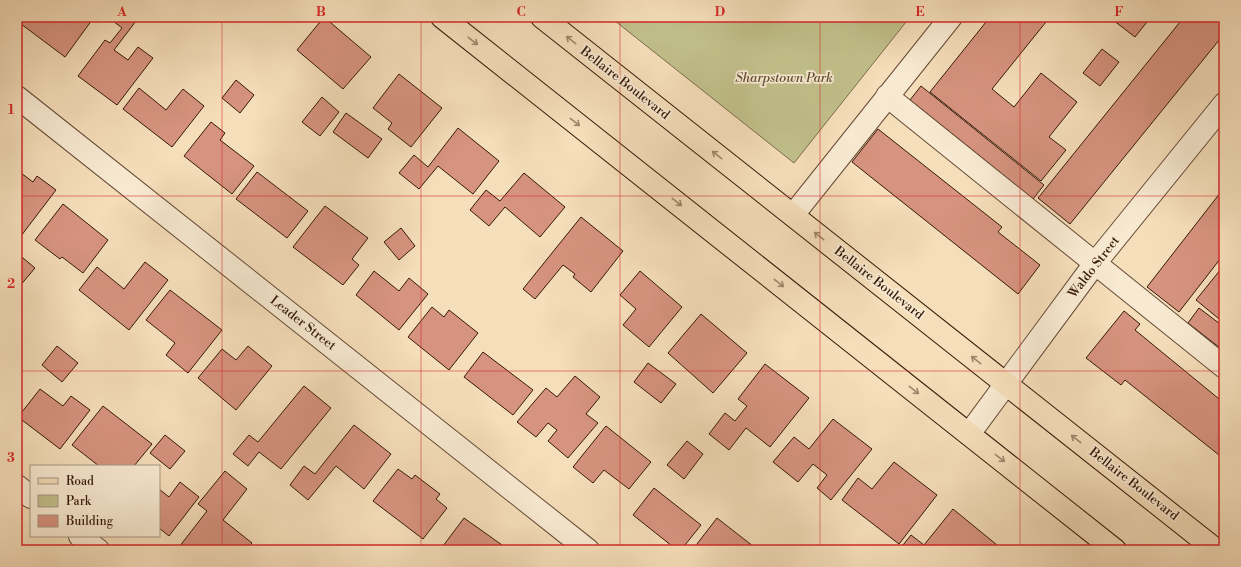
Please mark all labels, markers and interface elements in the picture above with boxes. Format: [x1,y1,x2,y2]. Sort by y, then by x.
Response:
text: A [116,4,127,20]
text: B [316,4,326,20]
text: C [516,4,526,20]
text: D [715,4,725,20]
text: E [915,4,925,20]
text: F [1114,4,1124,20]
one-way arrow [566,35,577,44]
one-way arrow [467,37,478,46]
street label: Bellaire Boulevard [576,42,673,123]
park label: Sharpstown Park [735,70,833,86]
text: 1 [8,102,15,118]
one-way arrow [569,117,580,126]
one-way arrow [712,151,723,159]
one-way arrow [671,198,682,207]
one-way arrow [814,231,825,240]
street label: Waldo Street [1064,233,1123,302]
street label: Bellaire Boulevard [830,242,927,323]
text: 2 [7,276,15,292]
one-way arrow [773,279,784,287]
street label: Leader Street [267,292,339,354]
one-way arrow [971,355,981,364]
one-way arrow [908,386,919,394]
one-way arrow [1071,435,1082,443]
street label: Bellaire Boulevard [1085,443,1182,524]
text: 3 [7,450,15,466]
one-way arrow [994,454,1005,462]
legend [30,465,160,537]
text: Road [66,474,94,489]
text: Park [66,494,92,509]
text: Building [65,514,114,529]

